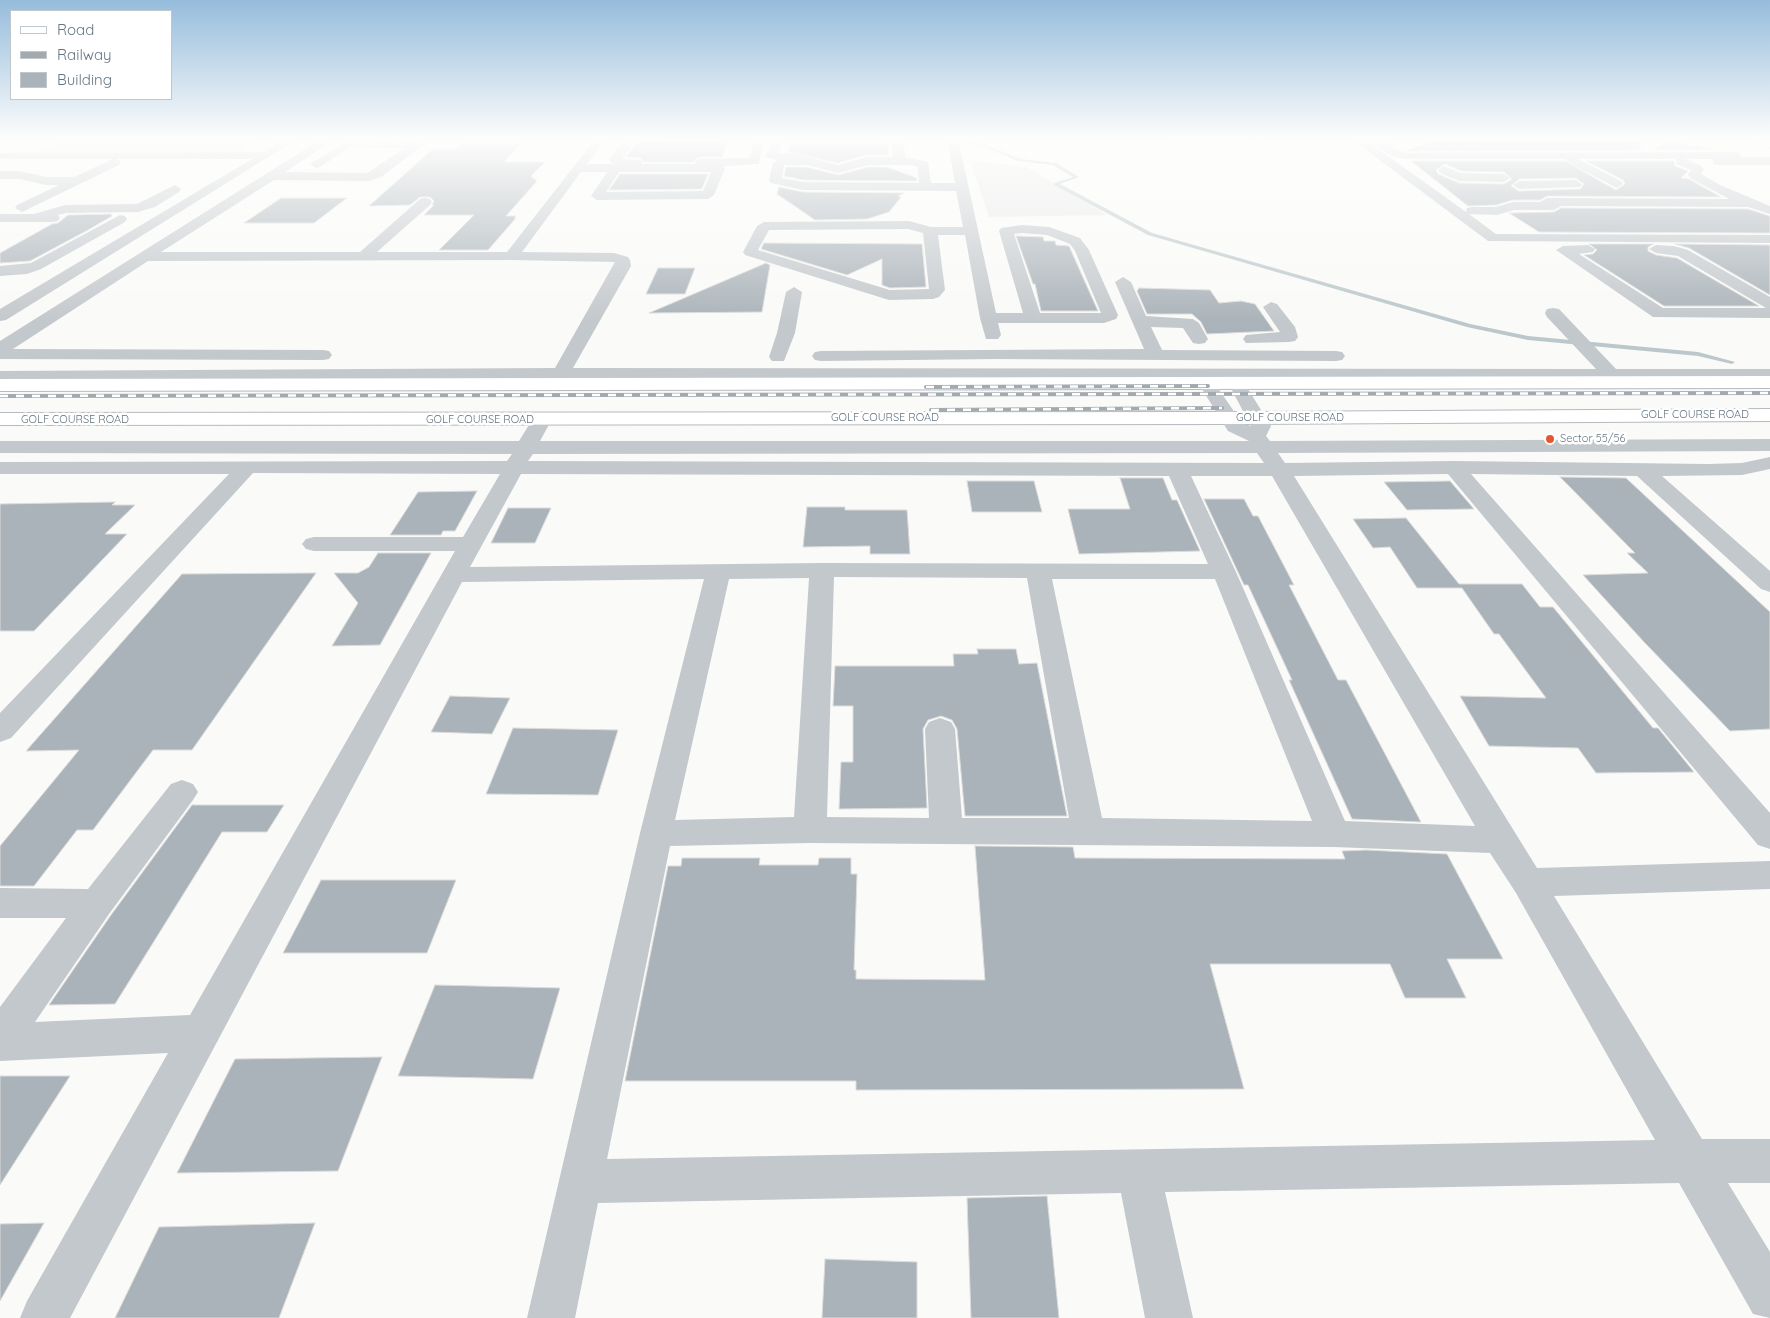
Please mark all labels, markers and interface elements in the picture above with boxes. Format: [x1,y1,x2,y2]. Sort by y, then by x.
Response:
legend [10,10,172,100]
text: Road [57,20,94,39]
text: Railway [57,45,112,64]
text: Building [57,70,112,89]
street label: GOLF COURSE ROAD [1641,408,1749,422]
street label: GOLF COURSE ROAD [831,411,939,425]
street label: GOLF COURSE ROAD [1236,411,1344,425]
street label: GOLF COURSE ROAD [21,413,129,427]
street label: GOLF COURSE ROAD [426,413,534,427]
place label: Sector 55/56 [1560,432,1625,446]
marker: Sector 55/56 [1544,433,1556,445]

